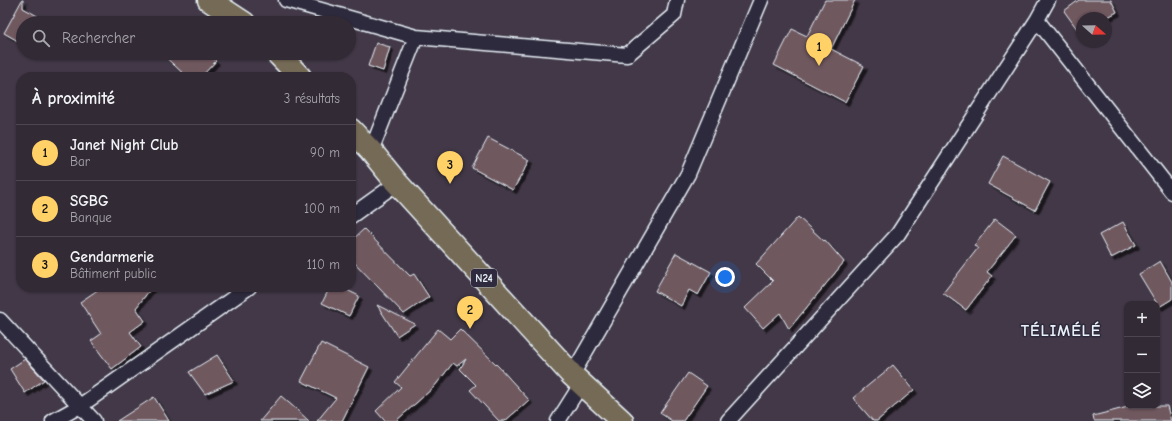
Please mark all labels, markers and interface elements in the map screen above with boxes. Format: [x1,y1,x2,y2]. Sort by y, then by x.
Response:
north arrow [1076,12,1112,48]
search box [16,16,356,60]
icon: search [30,27,52,49]
text: Rechercher [62,29,135,47]
pin: 1 [806,33,832,66]
text: À proximité [32,89,115,108]
text: 3 résultats [284,91,340,106]
text: Janet Night Club [70,136,178,154]
text: 1 [42,145,48,160]
text: 90 m [310,145,340,160]
pin: 3 [437,151,463,184]
text: Bar [70,154,90,169]
text: SGBG [70,192,109,210]
text: 2 [42,201,48,216]
text: 100 m [304,201,340,216]
text: Banque [70,210,112,225]
text: Gendarmerie [70,248,154,266]
text: 3 [42,257,48,272]
text: 110 m [307,257,340,272]
text: Bâtiment public [70,266,157,281]
your location [715,267,735,287]
road number: N24 [471,269,497,287]
pin: 2 [457,296,483,329]
map controls [1124,301,1160,409]
button: + [1124,301,1160,337]
district label: TÉLIMÉLÉ [1021,321,1101,340]
button: − [1124,337,1160,373]
button: layers [1124,373,1160,409]

